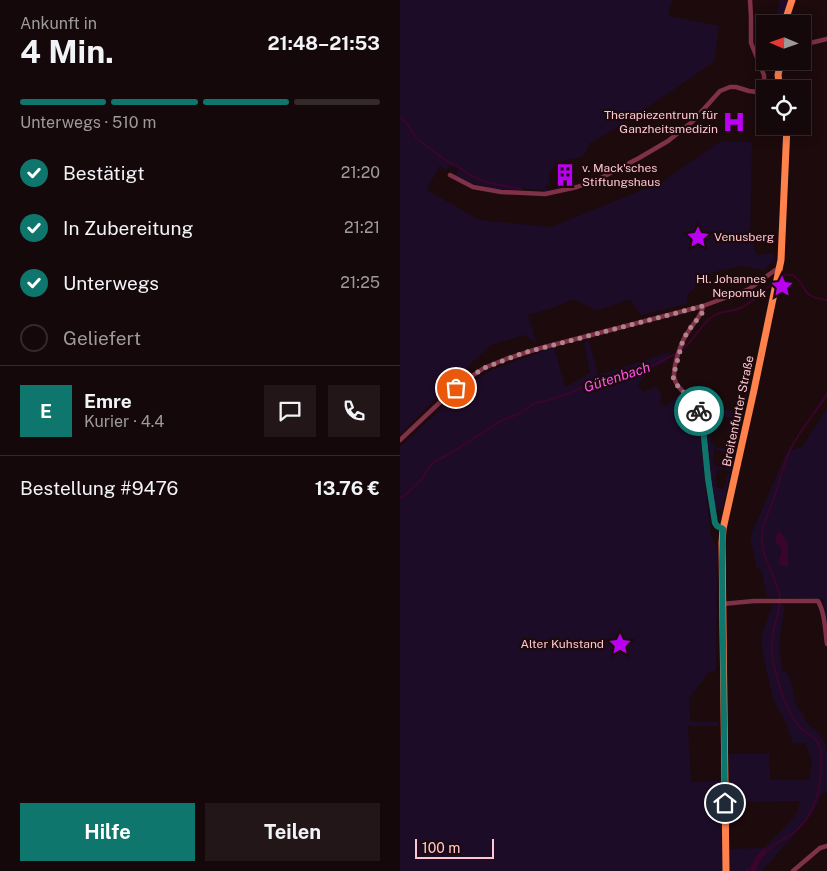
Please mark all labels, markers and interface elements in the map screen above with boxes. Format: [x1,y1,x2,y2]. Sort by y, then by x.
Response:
text: Ankunft in [20,14,97,33]
north arrow [756,15,811,70]
map controls [756,15,811,135]
text: 21:48–21:53 [267,32,380,54]
text: 4 Min. [20,33,114,70]
button: locate [756,80,811,135]
place label: Therapiezentrum für Ganzheitsmedizin [604,108,718,136]
hospital icon: Therapiezentrum für Ganzheitsmedizin [721,109,747,135]
text: Unterwegs · 510 m [20,113,156,132]
icon: check [20,159,48,187]
place label: v. Mack'sches Stiftungshaus [582,161,660,189]
text: Bestätigt [63,162,145,184]
building icon: v. Mack'sches Stiftungshaus [552,162,578,188]
text: 21:20 [341,163,380,182]
icon: check [20,214,48,242]
text: In Zubereitung [63,217,193,239]
text: 21:21 [344,218,380,237]
place icon: Venusberg [685,224,711,250]
place label: Venusberg [714,230,774,244]
icon: check [20,269,48,297]
text: Unterwegs [63,272,159,294]
place label: Hl. Johannes Nepomuk [696,272,766,300]
text: 21:25 [340,273,380,292]
place icon: Hl. Johannes Nepomuk [769,273,795,299]
text: Geliefert [63,327,141,349]
street label: Breitenfurter Straße [719,354,757,468]
water label: Gütenbach [582,359,652,395]
pin [435,367,477,409]
icon: bag [442,374,470,402]
button: chat [264,385,316,437]
button: phone [328,385,380,437]
courier [674,386,724,436]
text: Emre [84,390,132,412]
icon: bike [685,397,713,425]
text: E [40,400,52,422]
text: Kurier · 4.4 [84,412,164,431]
text: Bestellung #9476 [20,477,178,499]
text: 13.76 € [315,477,380,499]
place icon: Alter Kuhstand [607,631,633,657]
place label: Alter Kuhstand [520,637,604,651]
pin [704,782,746,824]
icon: home [711,789,739,817]
button: Hilfe [20,803,195,861]
button: Teilen [205,803,380,861]
scale bar [415,836,494,859]
text: 100 m [422,840,460,856]

